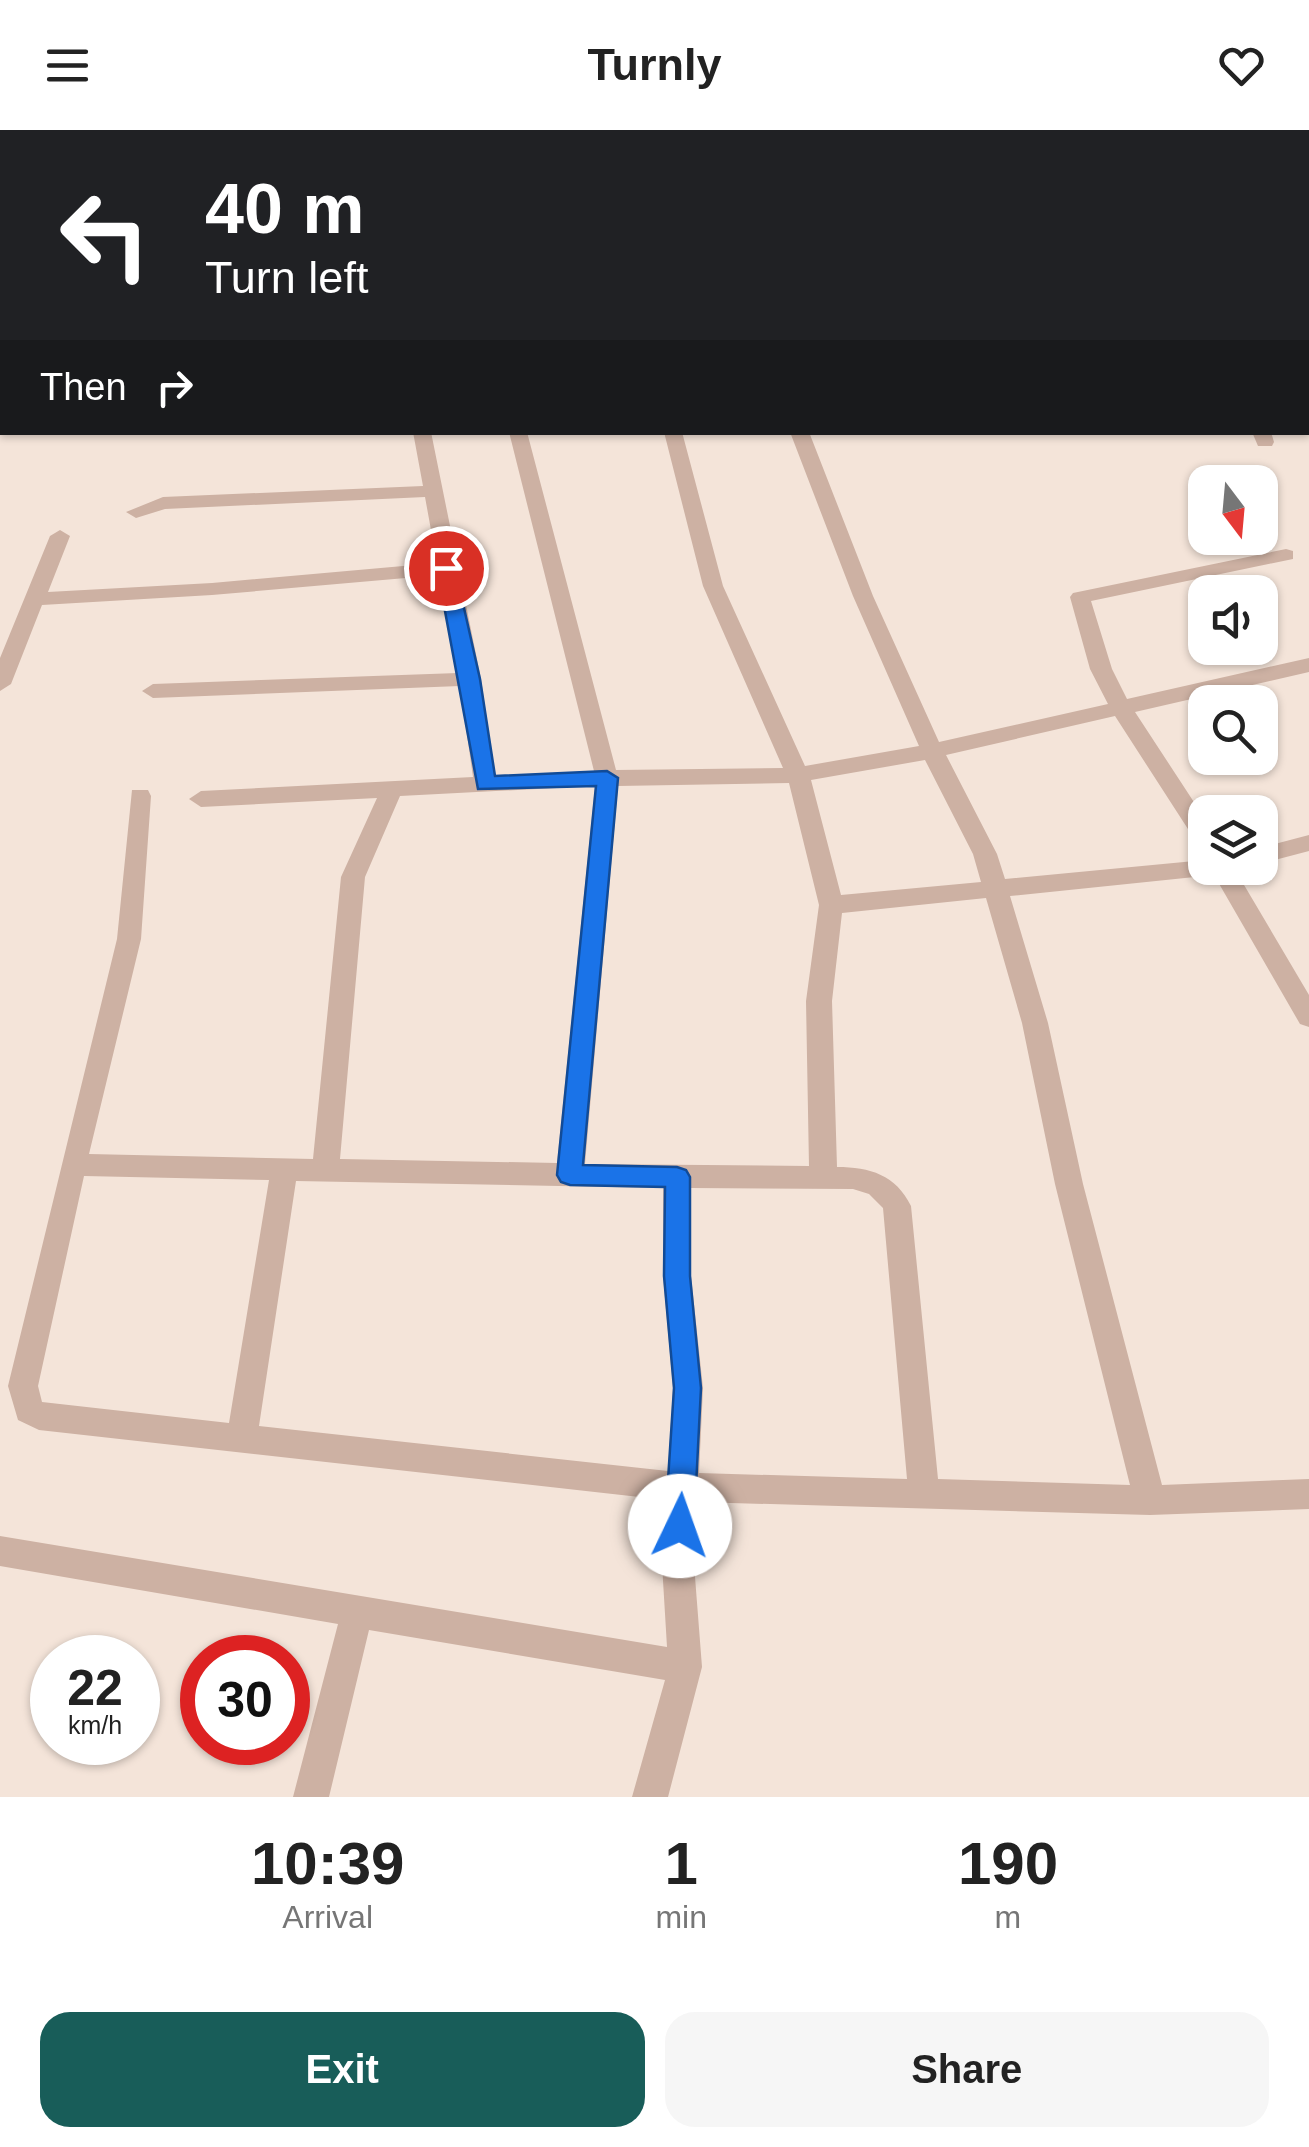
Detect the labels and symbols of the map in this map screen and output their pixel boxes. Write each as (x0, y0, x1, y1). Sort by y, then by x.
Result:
north arrow (1188, 465, 1278, 555)
pin (404, 526, 489, 611)
position arrow (628, 1474, 732, 1578)
speed limit sign: 30 (180, 1635, 310, 1765)

